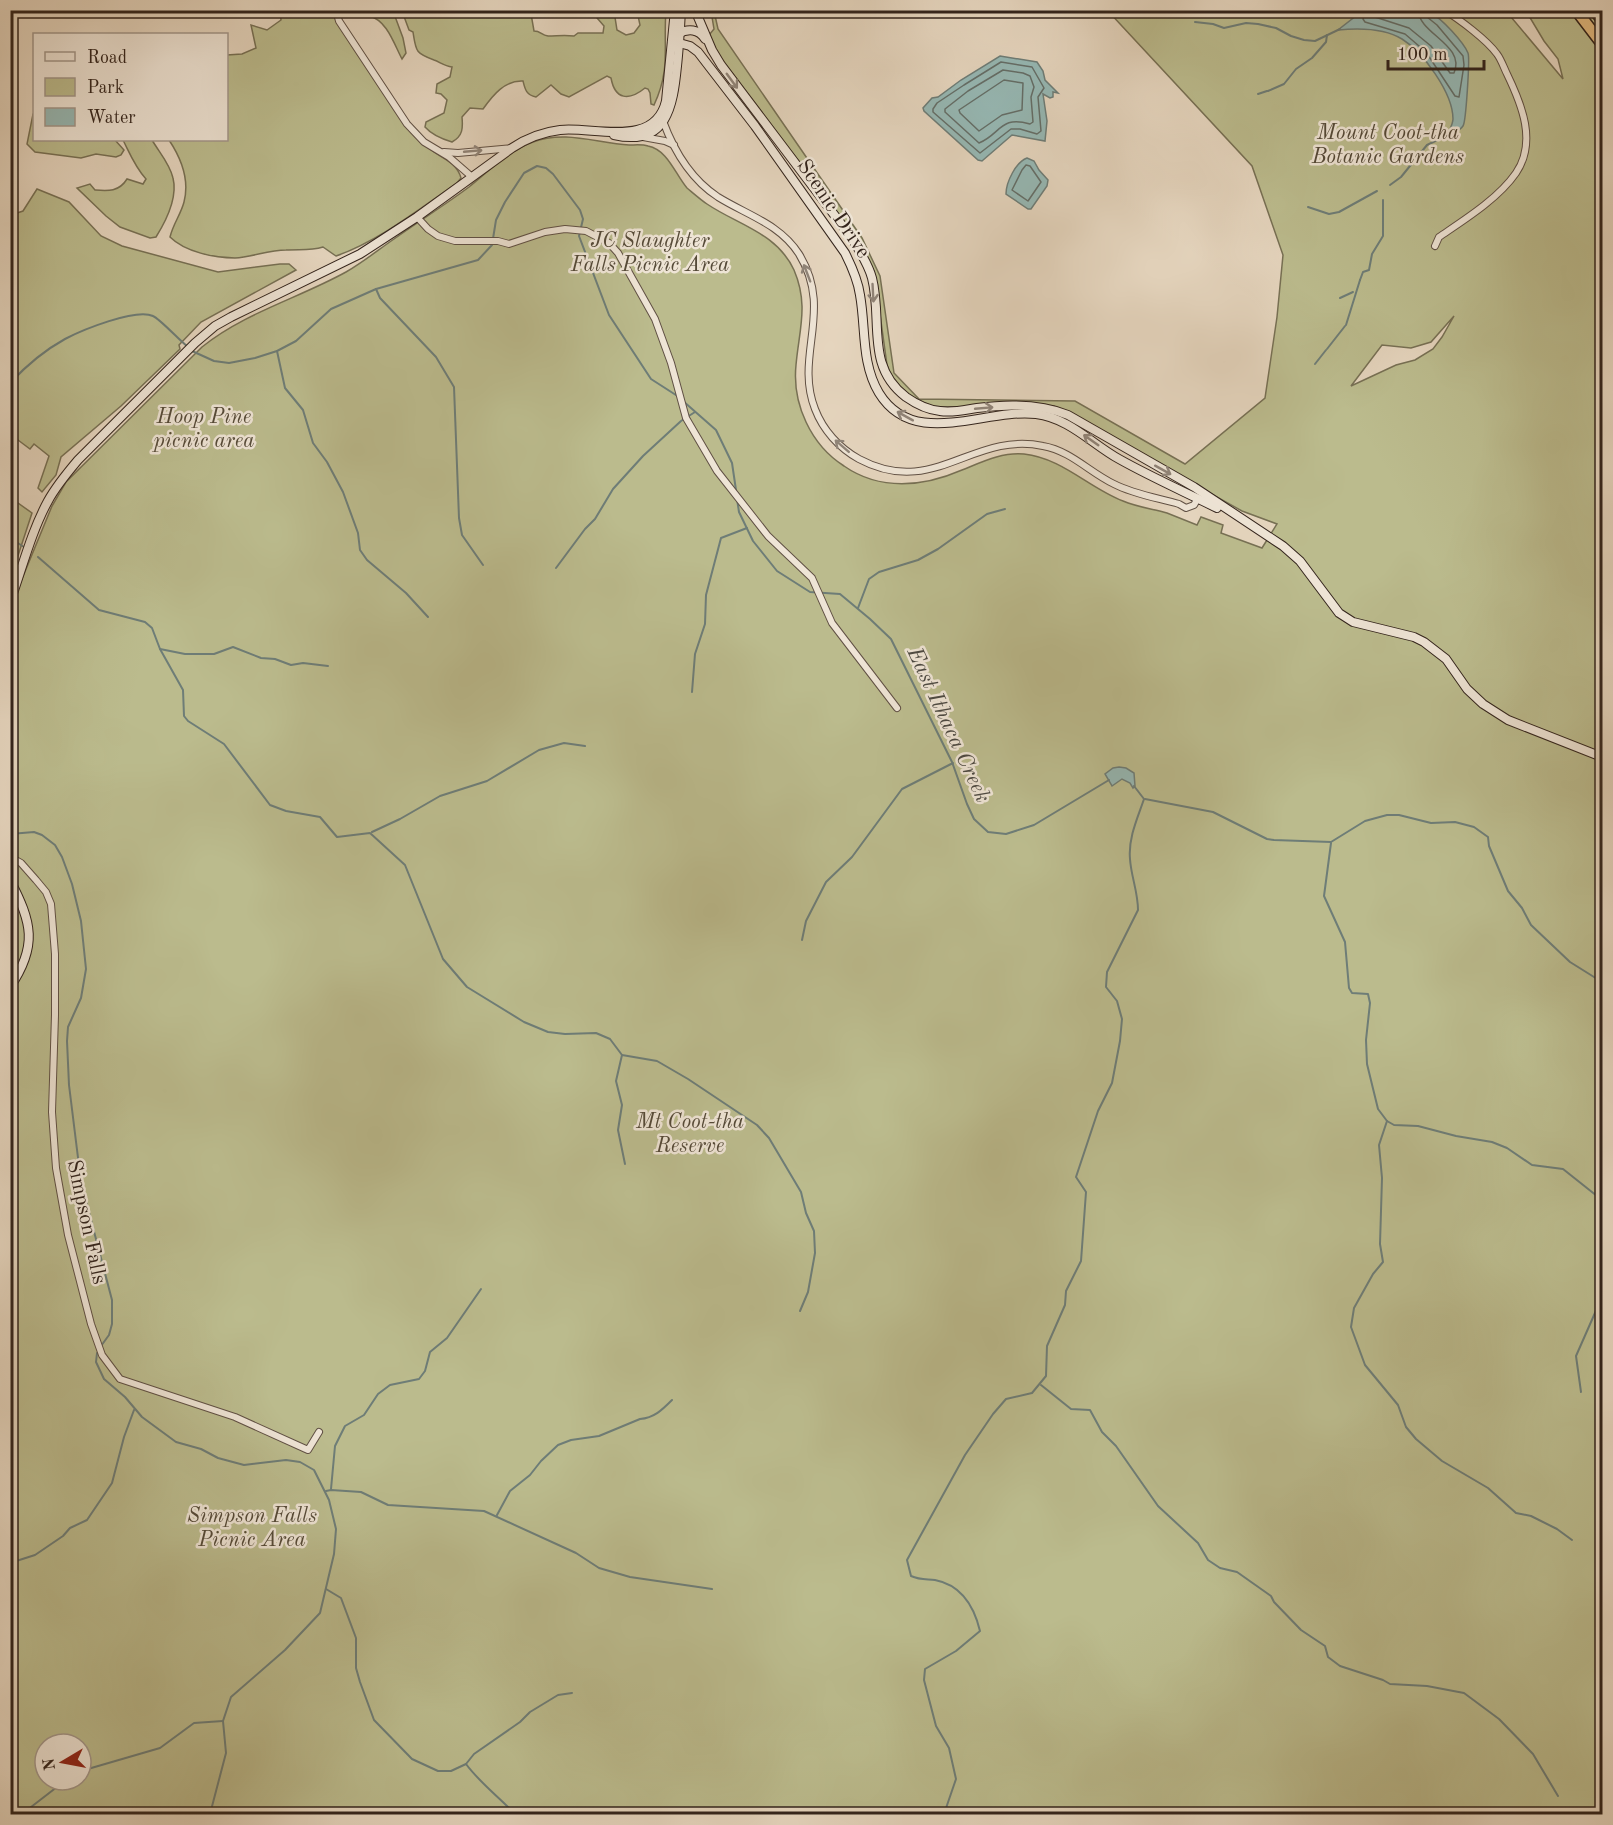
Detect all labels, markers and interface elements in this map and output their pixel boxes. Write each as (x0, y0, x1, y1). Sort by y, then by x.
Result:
legend (33, 33, 228, 141)
scale bar (1388, 33, 1484, 71)
text: 100 m (1397, 46, 1448, 64)
text: Road (87, 49, 127, 67)
one-way arrow (726, 72, 738, 88)
text: Park (87, 79, 124, 97)
text: Water (87, 109, 136, 127)
park label: Mount Coot-tha Botanic Gardens (1311, 123, 1464, 168)
one-way arrow (463, 145, 483, 156)
street label: Scenic Drive (792, 156, 874, 262)
park label: JC Slaughter Falls Picnic Area (570, 231, 729, 276)
one-way arrow (801, 264, 812, 283)
one-way arrow (868, 283, 879, 303)
one-way arrow (974, 402, 994, 413)
park label: Hoop Pine picnic area (151, 407, 255, 452)
one-way arrow (897, 410, 914, 422)
one-way arrow (1083, 434, 1099, 446)
one-way arrow (835, 439, 850, 453)
one-way arrow (1154, 464, 1171, 476)
water label: East Ithaca Creek (902, 643, 994, 806)
park label: Mt Coot-tha Reserve (635, 1112, 744, 1157)
street label: Simpson Falls (63, 1158, 109, 1286)
park label: Simpson Falls Picnic Area (187, 1506, 317, 1551)
north arrow (33, 1732, 93, 1792)
text: N (41, 1756, 59, 1772)

